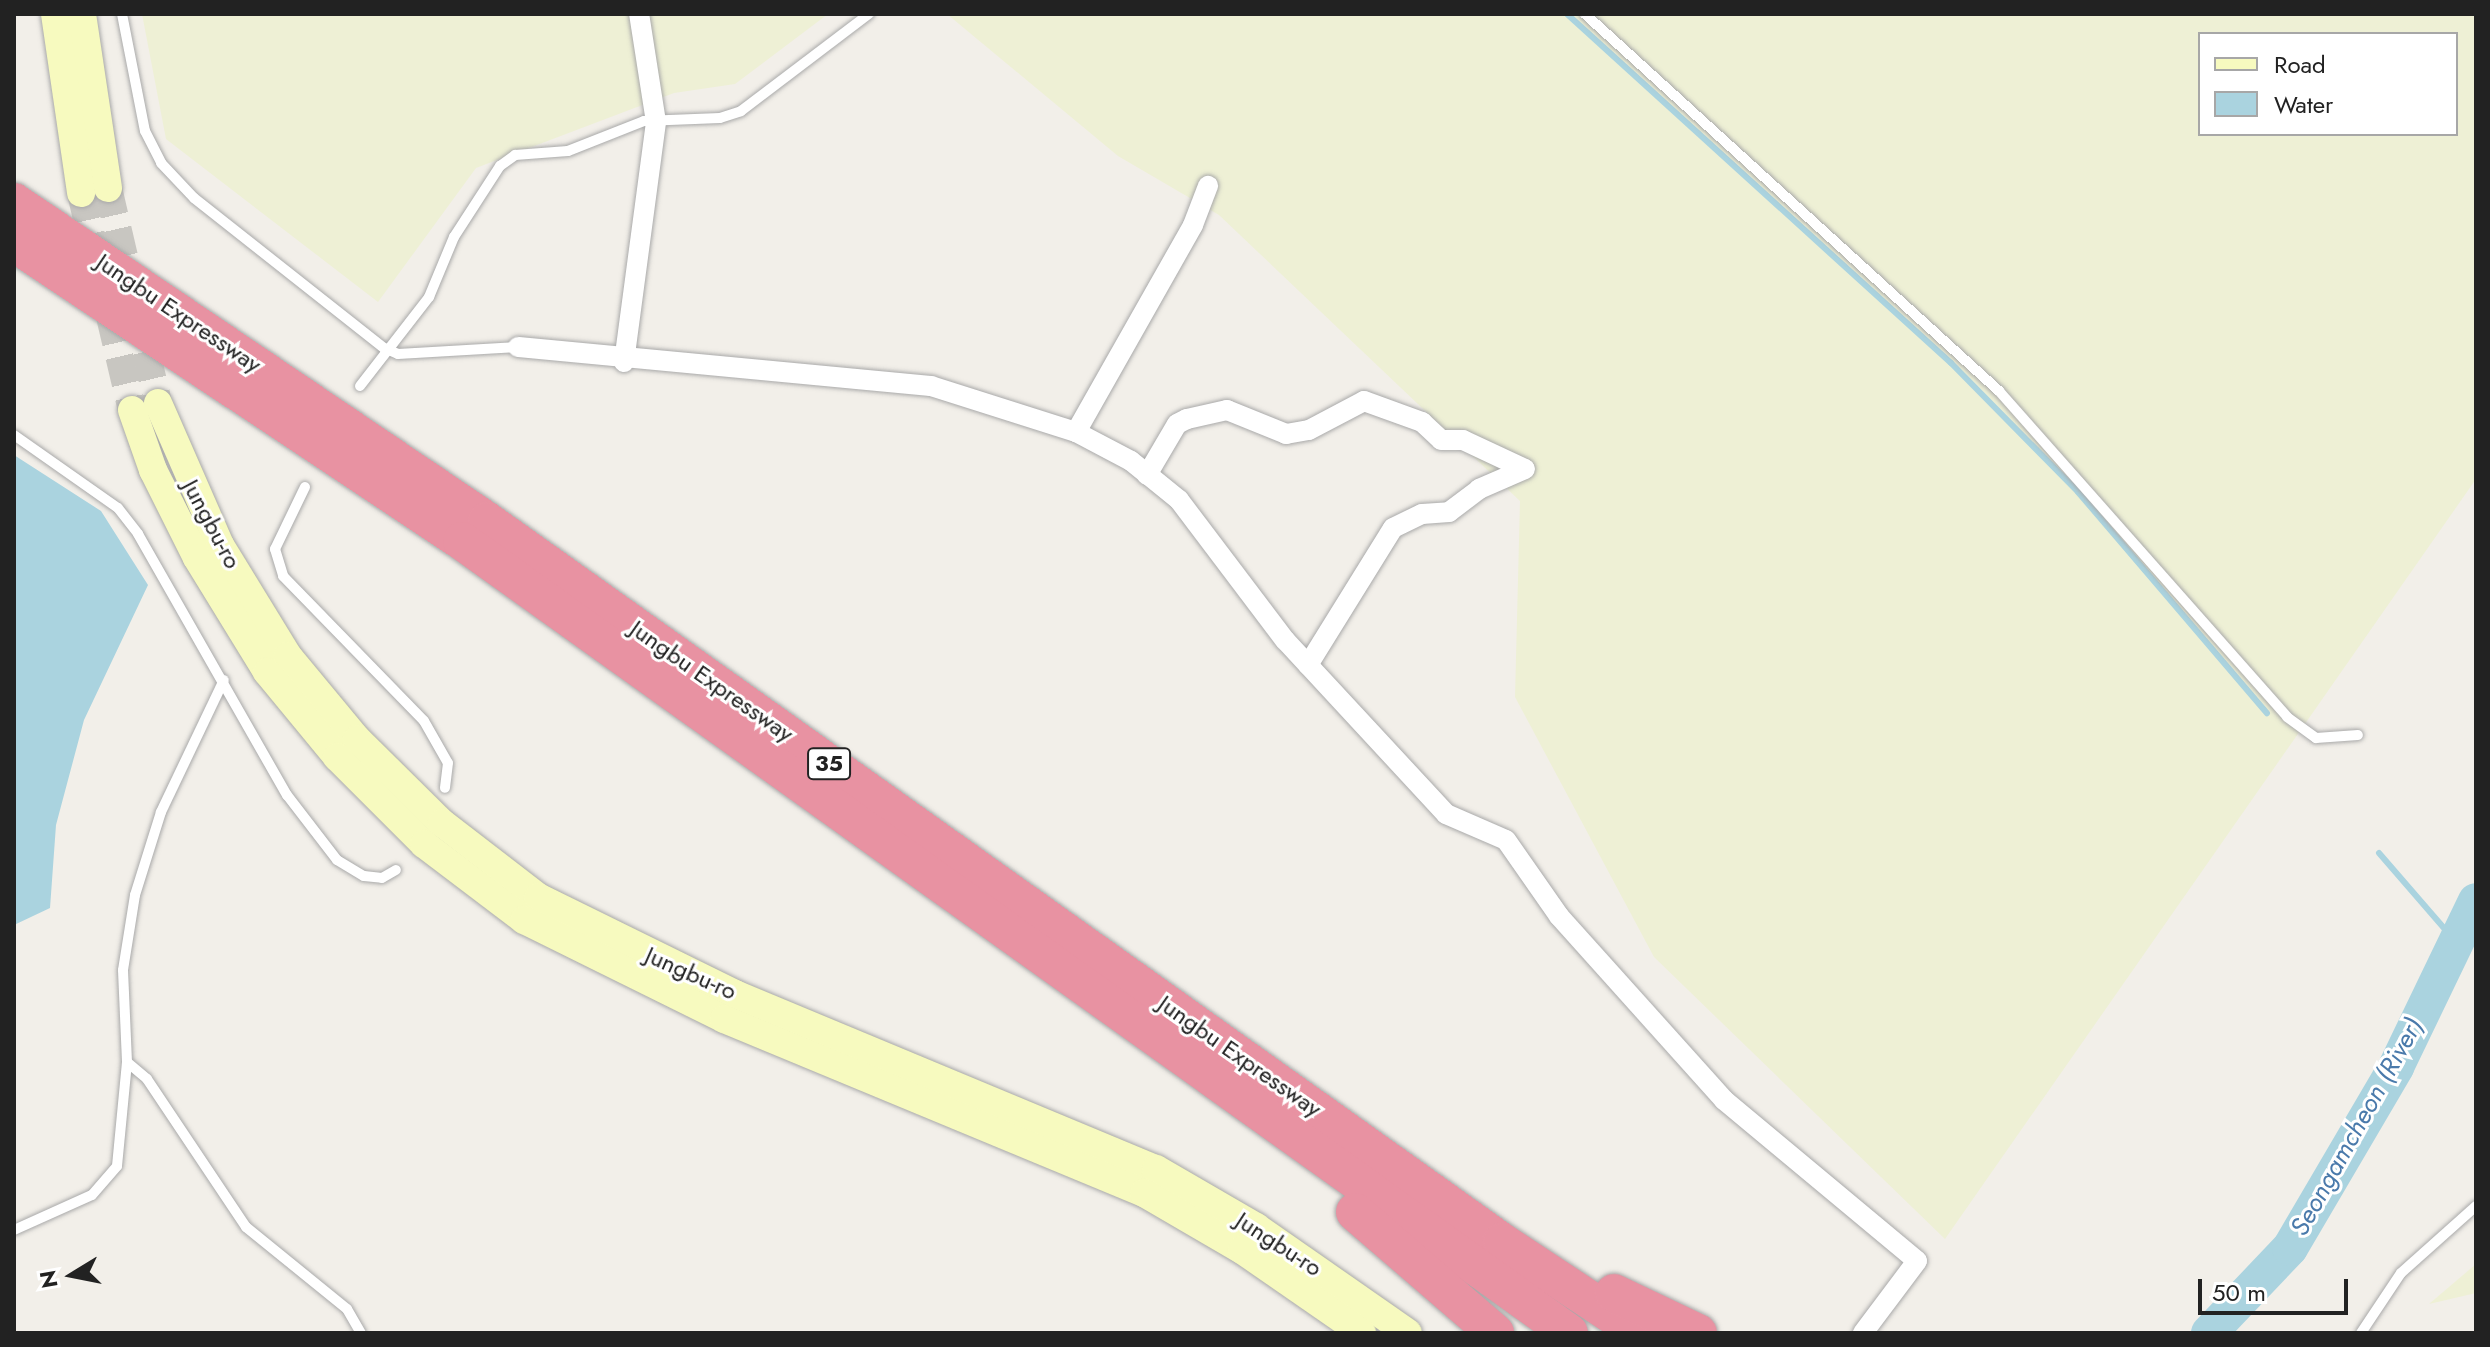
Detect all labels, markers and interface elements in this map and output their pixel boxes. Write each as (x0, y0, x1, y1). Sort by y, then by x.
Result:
legend (2198, 32, 2458, 136)
text: Road (2274, 47, 2326, 82)
text: Water (2274, 87, 2333, 122)
street label: Jungbu Expressway (91, 247, 267, 379)
street label: Jungbu-ro (177, 474, 247, 574)
street label: Jungbu Expressway (625, 614, 799, 748)
road number: 35 (807, 746, 851, 782)
street label: Jungbu-ro (641, 940, 741, 1006)
street label: Jungbu Expressway (1153, 989, 1327, 1123)
water label: Seongamcheon (River) (2284, 1013, 2430, 1241)
street label: Jungbu-ro (1231, 1206, 1327, 1282)
north arrow (32, 1235, 112, 1315)
scale bar (2202, 1263, 2352, 1313)
text: N (31, 1268, 66, 1291)
text: 50 m (2212, 1275, 2266, 1310)

